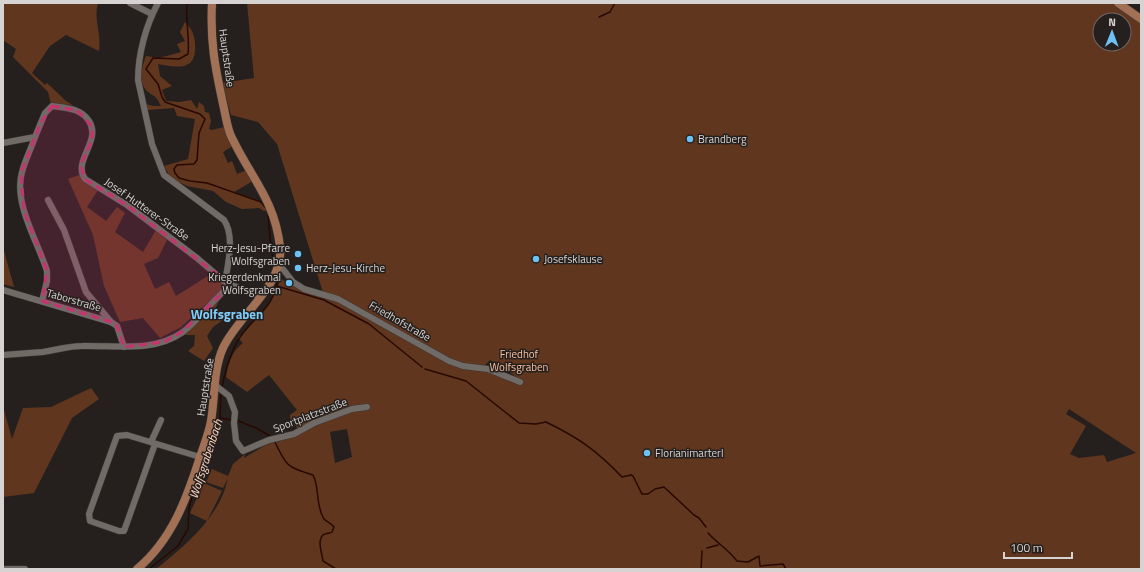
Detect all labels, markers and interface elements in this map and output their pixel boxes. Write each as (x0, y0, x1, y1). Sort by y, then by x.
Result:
north arrow (1092, 12, 1132, 52)
text: N (1108, 14, 1116, 30)
street label: Hauptstraße (215, 28, 239, 89)
place label: Brandberg (698, 131, 747, 147)
marker: Brandberg (685, 134, 695, 144)
street label: Josef Hutterer-Straße (101, 174, 193, 245)
place label: Herz-Jesu-Pfarre Wolfsgraben (211, 240, 290, 269)
marker: Herz-Jesu-Pfarre Wolfsgraben (293, 249, 303, 259)
place label: Josefsklause (544, 251, 603, 267)
marker: Josefsklause (531, 254, 541, 264)
place label: Herz-Jesu-Kirche (306, 260, 385, 276)
marker: Herz-Jesu-Kirche (293, 263, 303, 273)
place label: Kriegerdenkmal Wolfsgraben (208, 269, 281, 298)
marker: Kriegerdenkmal Wolfsgraben (284, 278, 294, 288)
street label: Taborstraße (45, 285, 103, 316)
street label: Friedhofstraße (366, 297, 434, 345)
district label: Wolfsgraben (191, 304, 263, 324)
park label: Friedhof Wolfsgraben (490, 346, 548, 375)
street label: Hauptstraße (193, 356, 218, 417)
street label: Sportplatzstraße (271, 393, 350, 436)
water label: Wolfsgrabenbach (184, 416, 228, 501)
place label: Florianimarterl (655, 445, 723, 461)
marker: Florianimarterl (642, 448, 652, 458)
scale bar (1004, 534, 1072, 560)
text: 100 m (1010, 538, 1043, 557)

